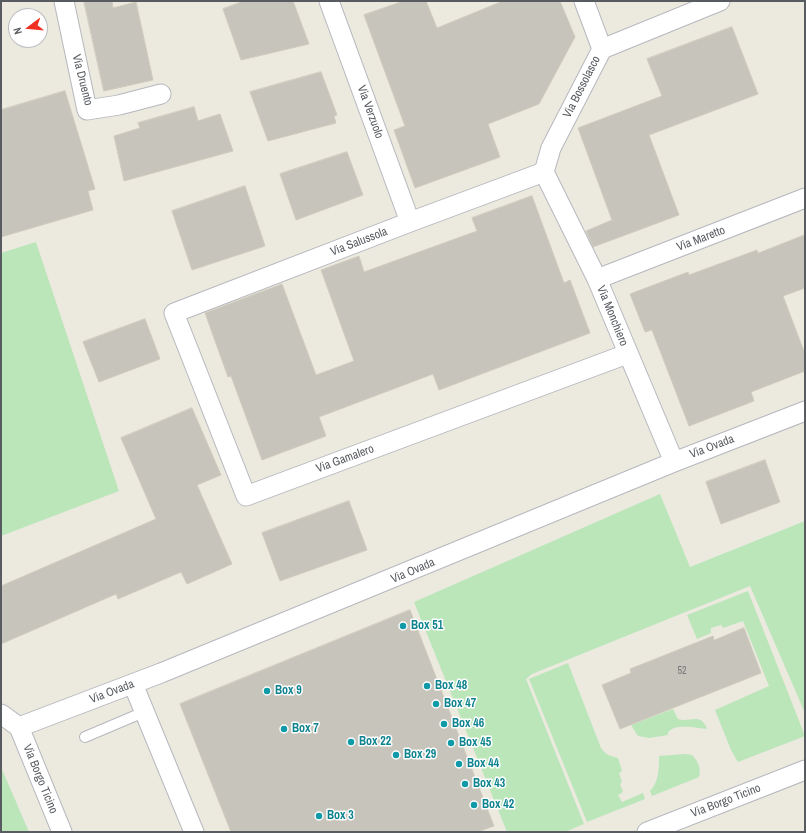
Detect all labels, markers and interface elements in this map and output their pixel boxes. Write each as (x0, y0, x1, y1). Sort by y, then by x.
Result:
north arrow (8, 8, 48, 48)
text: N (10, 26, 25, 36)
street label: Via Druento (69, 53, 95, 107)
street label: Via Bossolasco (560, 54, 604, 120)
street label: Via Verzuolo (354, 83, 386, 141)
street label: Via Maretto (675, 223, 727, 255)
street label: Via Salussola (328, 225, 390, 259)
street label: Via Monchiero (593, 284, 631, 348)
street label: Via Ovada (688, 432, 736, 462)
street label: Via Gamalero (314, 442, 376, 476)
street label: Via Ovada (389, 555, 437, 587)
place label: Box 51 (411, 619, 443, 633)
marker: Box 51 (398, 621, 408, 631)
house number: 52 (677, 665, 687, 677)
street label: Via Ovada (88, 677, 136, 707)
place label: Box 48 (435, 679, 467, 693)
marker: Box 48 (422, 681, 432, 691)
place label: Box 9 (275, 684, 302, 698)
marker: Box 9 (262, 686, 272, 696)
place label: Box 47 (444, 697, 476, 711)
marker: Box 47 (431, 699, 441, 709)
place label: Box 46 (452, 717, 484, 731)
marker: Box 46 (439, 719, 449, 729)
place label: Box 7 (292, 722, 319, 736)
marker: Box 7 (279, 724, 289, 734)
place label: Box 22 (359, 735, 391, 749)
place label: Box 45 (459, 736, 491, 750)
marker: Box 22 (346, 737, 356, 747)
marker: Box 45 (446, 738, 456, 748)
street label: Via Borgo Ticino (20, 742, 60, 816)
place label: Box 29 (404, 748, 436, 762)
marker: Box 29 (391, 750, 401, 760)
place label: Box 44 (467, 757, 499, 771)
marker: Box 44 (454, 759, 464, 769)
place label: Box 43 (473, 777, 505, 791)
marker: Box 43 (460, 779, 470, 789)
street label: Via Borgo Ticino (689, 781, 763, 821)
place label: Box 42 (482, 798, 514, 812)
marker: Box 42 (469, 800, 479, 810)
place label: Box 3 (327, 809, 354, 823)
marker: Box 3 (314, 811, 324, 821)

